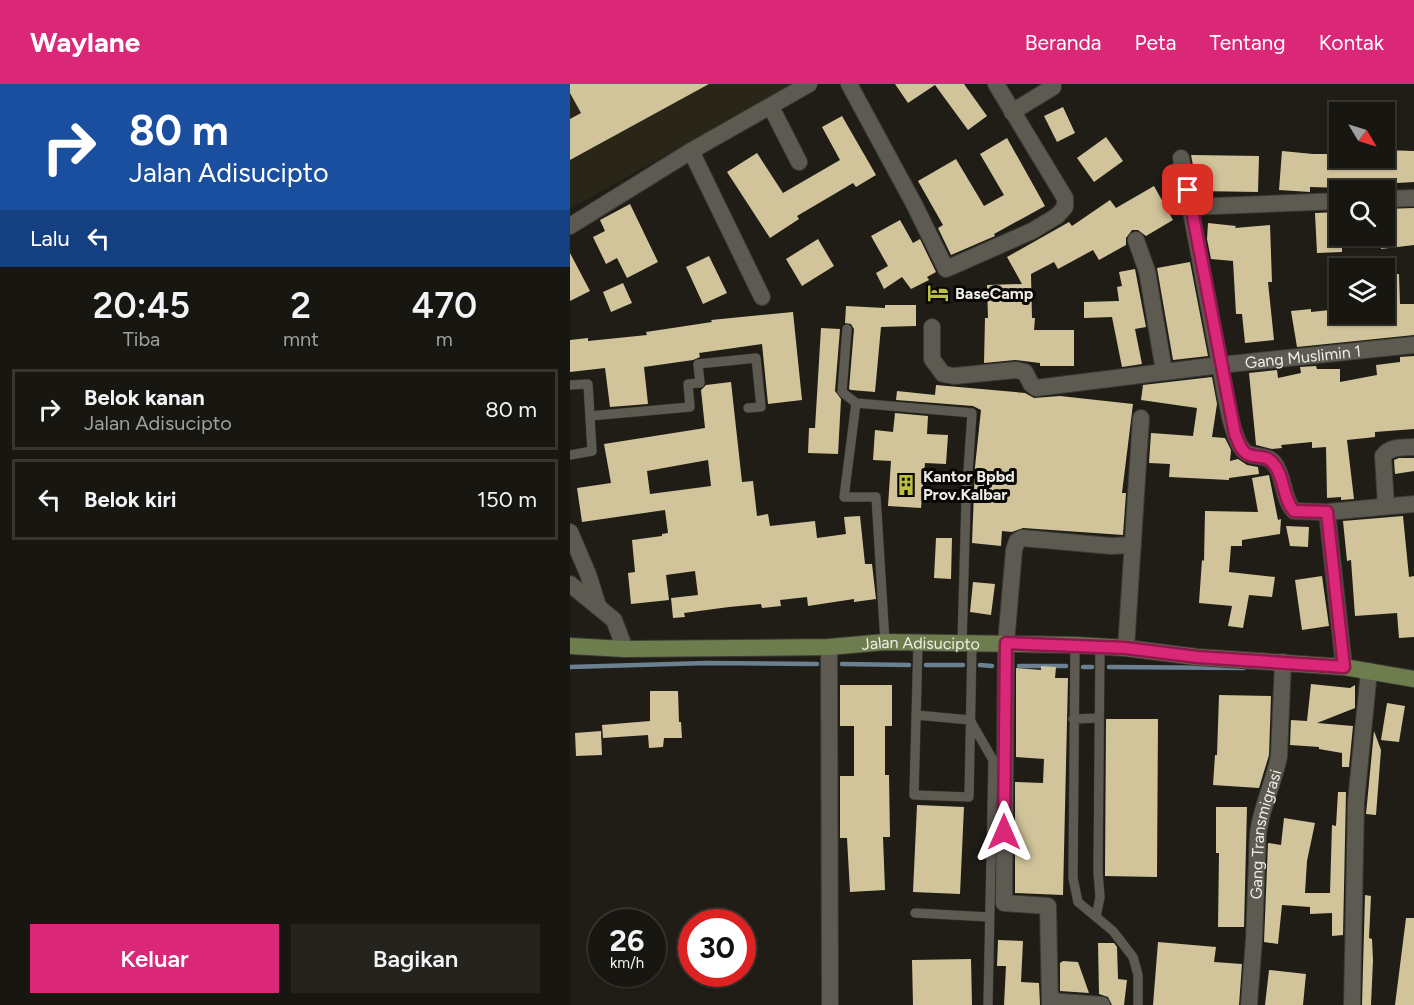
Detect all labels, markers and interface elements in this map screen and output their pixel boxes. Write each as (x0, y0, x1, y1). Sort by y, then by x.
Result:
text: Waylane (30, 25, 140, 59)
text: Beranda (1025, 30, 1102, 55)
text: Peta (1135, 30, 1177, 55)
text: Tentang (1210, 30, 1286, 55)
text: Kontak (1319, 30, 1384, 55)
north arrow (1329, 102, 1395, 168)
map controls (1329, 102, 1395, 324)
text: 80 m (129, 105, 229, 156)
icon: right (30, 108, 108, 186)
text: Jalan Adisucipto (129, 156, 329, 189)
pin (1162, 164, 1213, 215)
icon: arrive (1171, 173, 1204, 206)
button: search (1329, 180, 1395, 246)
icon: left (82, 222, 115, 255)
text: Lalu (30, 225, 70, 252)
button: layers (1329, 258, 1395, 324)
hotel icon: BaseCamp (926, 281, 950, 305)
text: 20:45 (93, 284, 190, 327)
text: 2 (291, 284, 311, 327)
text: 470 (412, 284, 477, 327)
place label: BaseCamp (955, 284, 1034, 303)
text: Tiba (123, 327, 160, 351)
text: mnt (283, 327, 319, 351)
text: m (436, 327, 453, 351)
street label: Gang Muslimin 1 (1244, 342, 1362, 372)
text: Belok kanan (84, 384, 205, 411)
icon: right (33, 393, 66, 426)
text: 80 m (485, 396, 537, 423)
text: Jalan Adisucipto (84, 411, 232, 435)
place label: Kantor Bpbd Prov.Kalbar (923, 467, 1015, 504)
building icon: Kantor Bpbd Prov.Kalbar (894, 473, 918, 497)
icon: left (33, 483, 66, 516)
text: Belok kiri (84, 486, 177, 513)
text: 150 m (477, 486, 537, 513)
street label: Jalan Adisucipto (861, 633, 980, 654)
street label: Gang Transmigrasi (1247, 767, 1285, 900)
position arrow (972, 800, 1036, 864)
speed limit sign: 30 (678, 909, 756, 987)
text: 26 (610, 922, 644, 959)
button: Keluar (30, 924, 279, 993)
button: Bagikan (291, 924, 540, 993)
text: km/h (610, 954, 644, 972)

